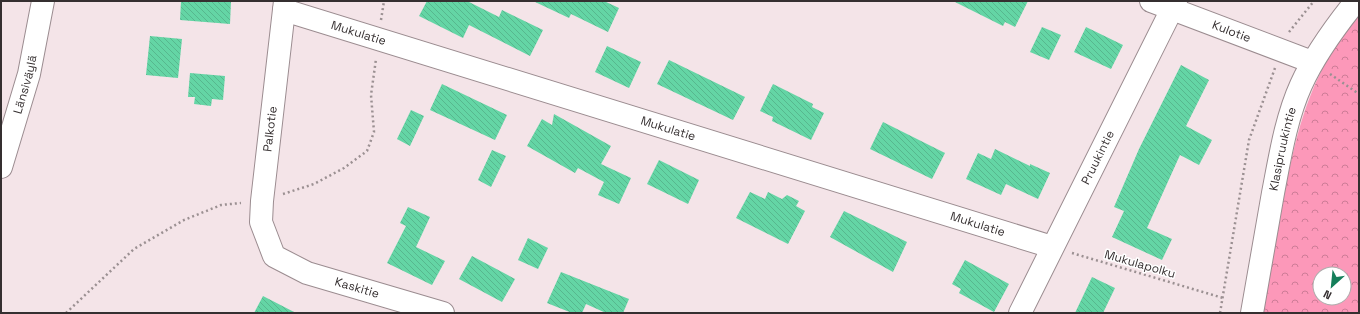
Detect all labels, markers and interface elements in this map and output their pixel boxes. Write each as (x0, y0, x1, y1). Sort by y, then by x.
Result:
street label: Mukulatie (329, 17, 388, 49)
street label: Kulotie (1210, 17, 1253, 46)
street label: Länsiväylä (9, 54, 40, 116)
street label: Palkotie (259, 105, 281, 153)
street label: Klasipruukintie (1266, 105, 1300, 192)
street label: Mukulatie (639, 113, 698, 145)
street label: Pruukintie (1078, 128, 1118, 187)
street label: Mukulatie (948, 208, 1007, 240)
street label: Mukulapolku (1103, 246, 1177, 282)
north arrow (1312, 266, 1352, 306)
street label: Kaskitie (333, 274, 381, 302)
text: N (1321, 287, 1334, 303)

